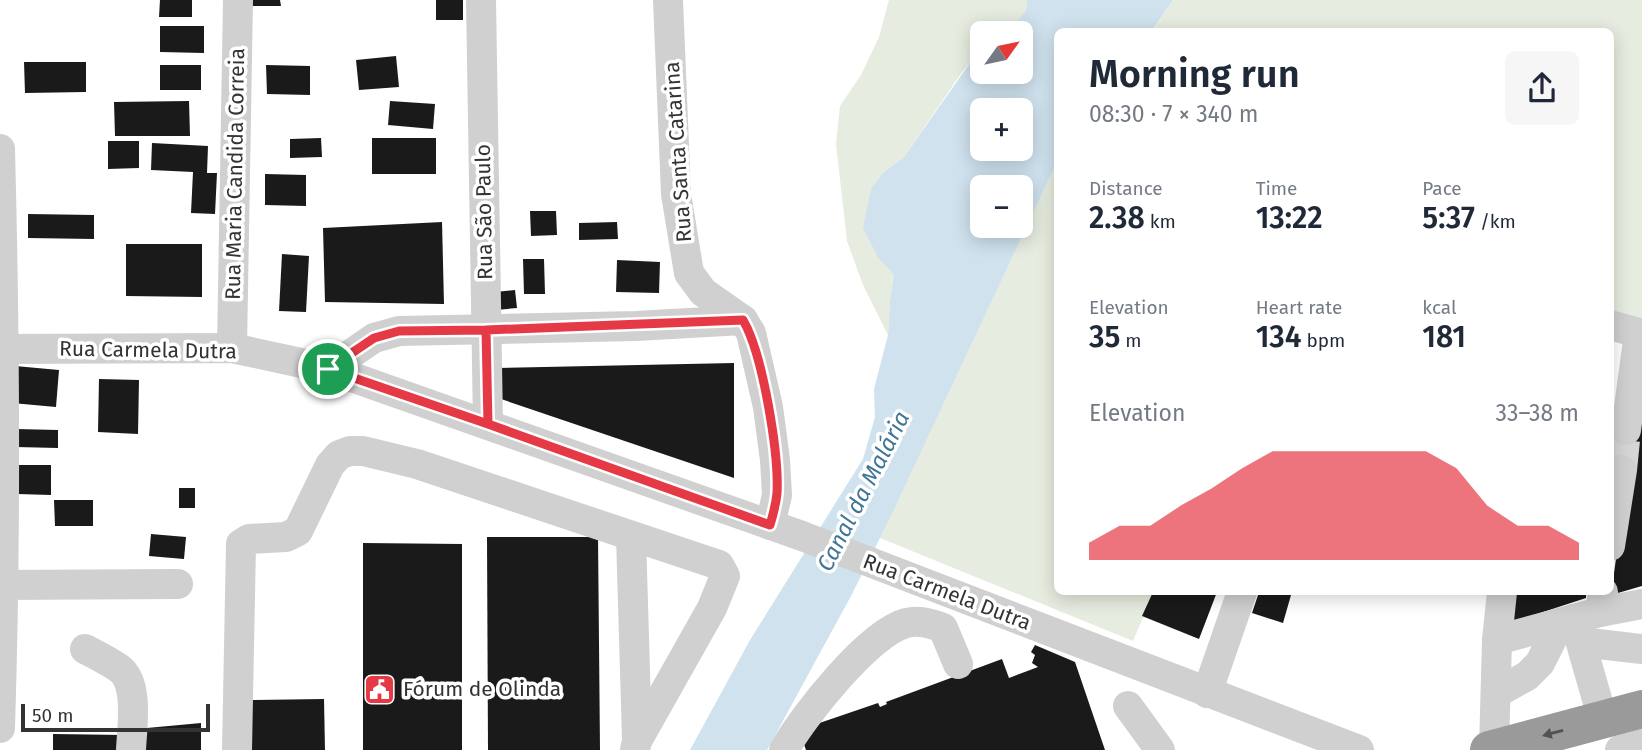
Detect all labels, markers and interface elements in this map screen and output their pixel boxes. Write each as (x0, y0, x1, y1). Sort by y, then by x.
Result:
north arrow (970, 21, 1032, 84)
map controls (970, 21, 1033, 238)
street label: Rua Maria Candida Correia (220, 48, 250, 300)
text: Morning run (1089, 51, 1300, 97)
button: share (1505, 51, 1579, 125)
street label: Rua Santa Catarina (659, 61, 697, 243)
button: + (970, 98, 1033, 161)
text: 08:30 · 7 × 340 m (1089, 100, 1258, 128)
street label: Rua São Paulo (470, 144, 498, 280)
button: − (970, 175, 1033, 238)
text: Distance (1089, 177, 1163, 200)
text: Time (1256, 177, 1297, 200)
text: Pace (1422, 177, 1462, 200)
text: 2.38 (1089, 200, 1145, 236)
text: 13:22 (1256, 200, 1323, 236)
text: 5:37 (1422, 200, 1475, 236)
text: km (1145, 210, 1176, 233)
text: /km (1475, 210, 1516, 233)
text: Elevation (1089, 296, 1169, 319)
text: Heart rate (1256, 296, 1342, 319)
text: kcal (1422, 296, 1457, 319)
text: 35 (1089, 319, 1120, 355)
text: 134 (1256, 319, 1301, 355)
text: 181 (1422, 319, 1466, 355)
text: m (1120, 329, 1142, 352)
text: bpm (1301, 329, 1345, 352)
street label: Rua Carmela Dutra (59, 335, 237, 365)
pin (298, 339, 358, 399)
icon: arrive (309, 350, 347, 388)
text: Elevation (1089, 399, 1185, 427)
text: 33–38 m (1496, 399, 1579, 427)
water label: Canal da Malária (811, 406, 915, 576)
street label: Rua Carmela Dutra (859, 548, 1035, 636)
public building icon: Fórum de Olinda (363, 672, 397, 706)
place label: Fórum de Olinda (403, 676, 561, 702)
scale bar (21, 701, 210, 733)
text: 50 m (32, 704, 73, 727)
one-way arrow (1542, 729, 1563, 739)

